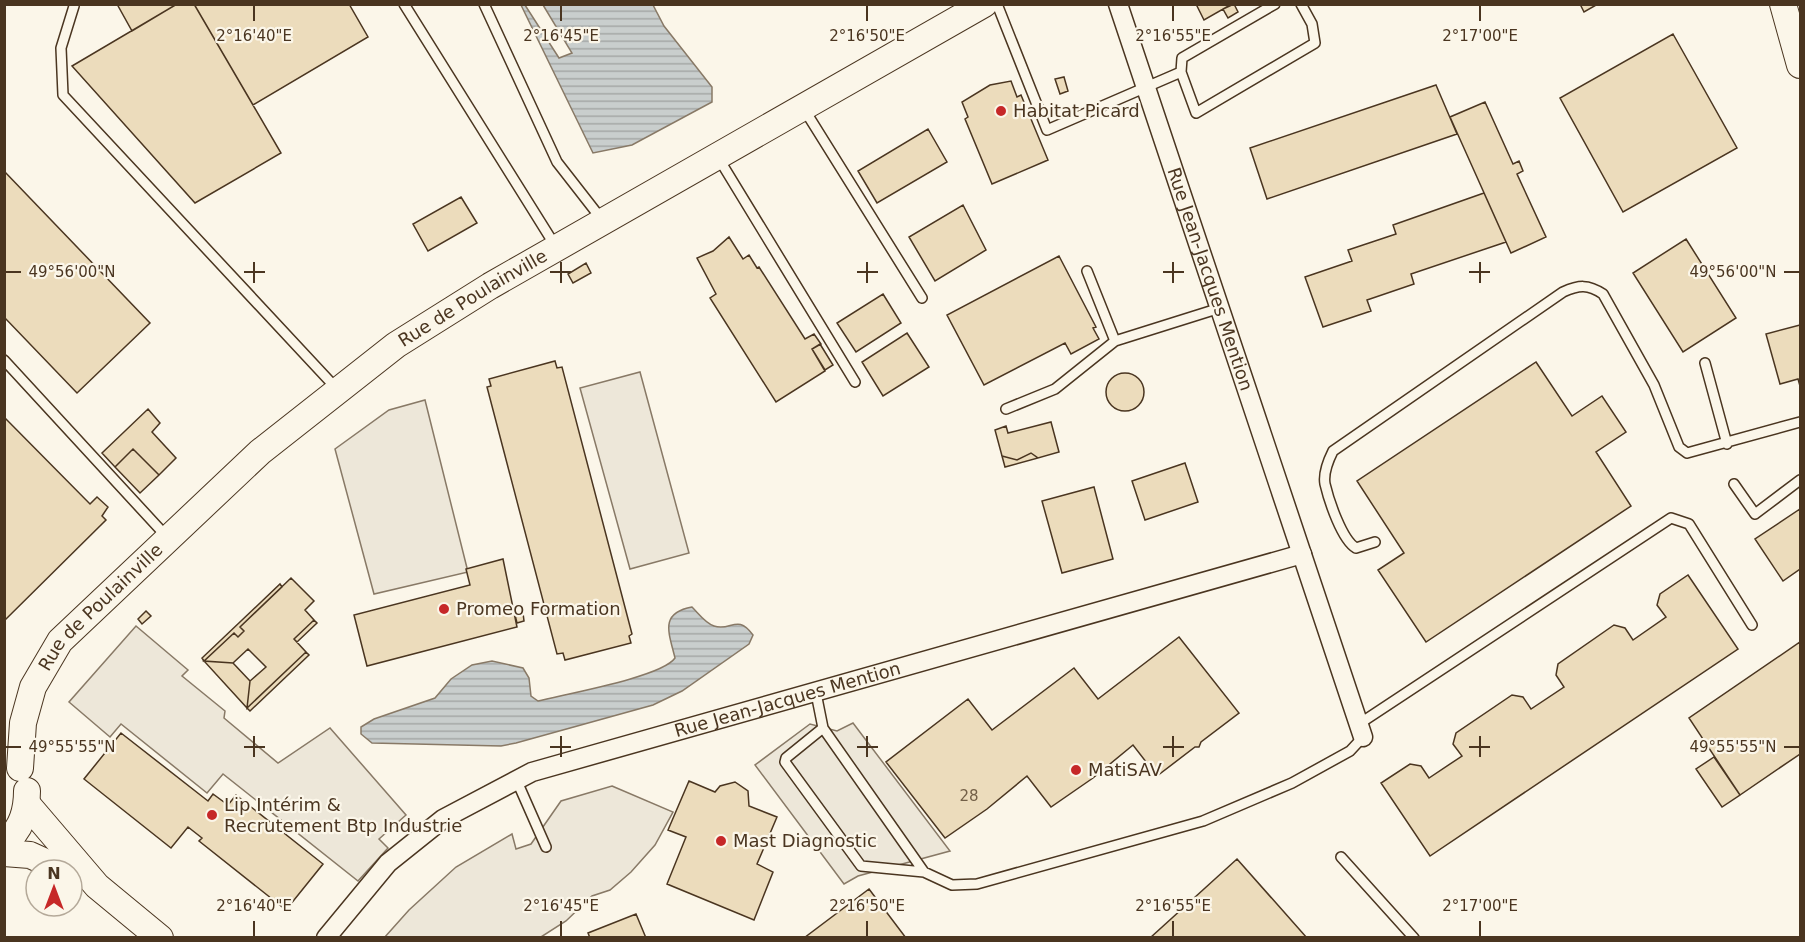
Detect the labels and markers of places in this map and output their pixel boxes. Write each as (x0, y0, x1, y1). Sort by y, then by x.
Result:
place label: Habitat Picard (1013, 100, 1140, 121)
marker: Habitat Picard (994, 104, 1008, 118)
place label: Promeo Formation (456, 598, 621, 619)
marker: Promeo Formation (437, 602, 451, 616)
place label: MatiSAV (1088, 759, 1163, 780)
marker: MatiSAV (1069, 763, 1083, 777)
place label: Lip Intérim & Recrutement Btp Industrie (224, 794, 462, 836)
marker: Lip Intérim & Recrutement Btp Industrie (205, 808, 219, 822)
place label: Mast Diagnostic (733, 830, 877, 851)
marker: Mast Diagnostic (714, 834, 728, 848)

